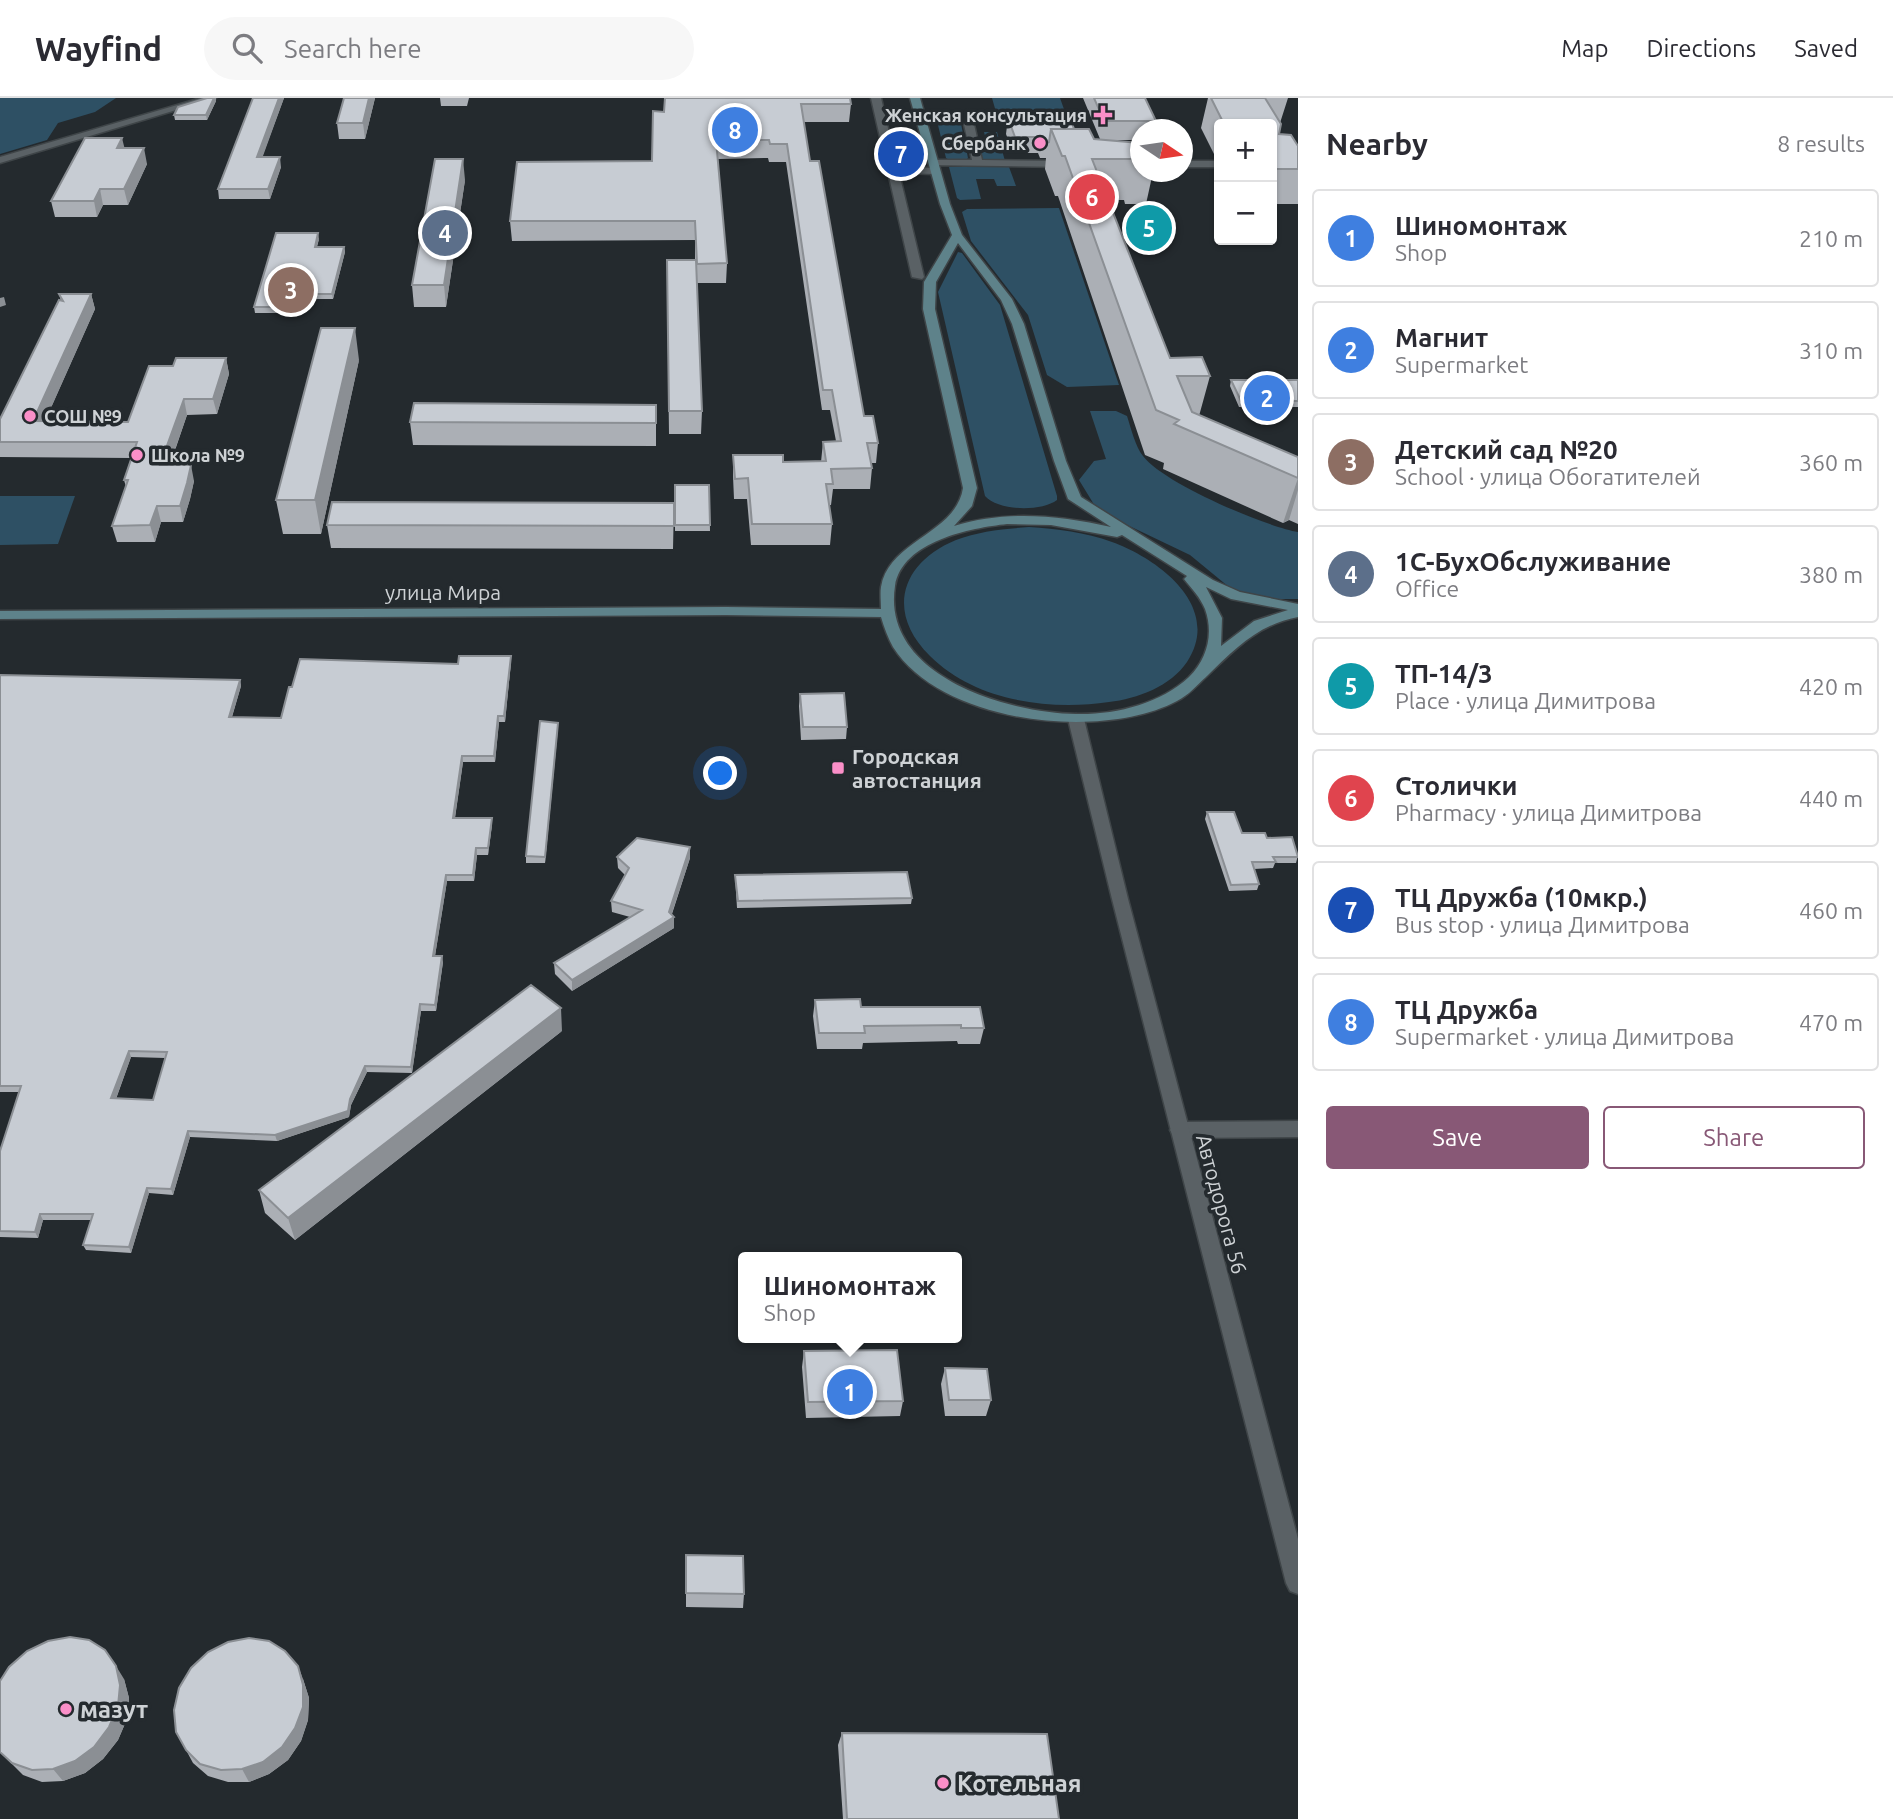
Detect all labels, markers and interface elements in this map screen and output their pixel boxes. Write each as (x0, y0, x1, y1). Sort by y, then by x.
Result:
search box (204, 17, 694, 80)
icon: search (228, 29, 266, 67)
text: Wayfind (35, 30, 162, 67)
text: Search here (284, 34, 422, 63)
text: Map (1561, 35, 1608, 62)
text: Directions (1646, 35, 1756, 62)
text: Saved (1794, 35, 1858, 62)
pin: 8 (712, 104, 758, 156)
place label: Женская консультация (885, 105, 1087, 125)
marker: Женская консультация (1093, 105, 1113, 125)
north arrow (1130, 119, 1193, 182)
map controls (1214, 119, 1277, 245)
button: + (1214, 119, 1277, 182)
text: Nearby (1326, 127, 1428, 161)
pin: 7 (878, 128, 924, 180)
text: 8 results (1777, 131, 1865, 156)
place label: Сбербанк (941, 133, 1027, 153)
marker: Сбербанк (1032, 135, 1048, 151)
pin: 6 (1069, 171, 1115, 223)
button: − (1214, 182, 1277, 245)
pin: 5 (1126, 202, 1172, 254)
pin: 4 (422, 207, 468, 259)
text: Шиномонтаж (1395, 211, 1567, 240)
text: 1 (1345, 226, 1357, 251)
text: 210 m (1799, 226, 1863, 251)
text: Shop (1395, 240, 1447, 265)
pin: 3 (268, 264, 314, 316)
text: Магнит (1395, 323, 1488, 352)
text: 2 (1345, 338, 1357, 363)
text: 310 m (1799, 338, 1863, 363)
text: Supermarket (1395, 352, 1528, 377)
pin: 2 (1244, 372, 1290, 424)
place label: СОШ №9 (44, 406, 122, 426)
marker: СОШ №9 (22, 408, 38, 424)
text: Детский сад №20 (1395, 435, 1618, 464)
place label: Школа №9 (151, 445, 245, 465)
marker: Школа №9 (129, 447, 145, 463)
text: 3 (1345, 450, 1357, 475)
text: 360 m (1799, 450, 1863, 475)
text: School · улица Обогатителей (1395, 464, 1701, 489)
text: 1С-БухОбслуживание (1395, 547, 1671, 576)
text: 4 (1345, 562, 1357, 587)
text: 380 m (1799, 562, 1863, 587)
text: Office (1395, 576, 1459, 601)
street label: улица Мира (385, 580, 501, 604)
text: ТП-14/3 (1395, 659, 1493, 688)
text: 5 (1345, 674, 1357, 699)
text: 420 m (1799, 674, 1863, 699)
text: Place · улица Димитрова (1395, 688, 1656, 713)
place label: Городская автостанция (852, 744, 982, 792)
your location (703, 756, 737, 790)
marker: Городская автостанция (830, 760, 846, 776)
text: Столички (1395, 771, 1517, 800)
text: 6 (1345, 786, 1357, 811)
text: 440 m (1799, 786, 1863, 811)
text: Pharmacy · улица Димитрова (1395, 800, 1702, 825)
text: ТЦ Дружба (10мкр.) (1395, 883, 1648, 912)
text: 7 (1345, 898, 1357, 923)
text: 460 m (1799, 898, 1863, 923)
text: Bus stop · улица Димитрова (1395, 912, 1690, 937)
text: ТЦ Дружба (1395, 995, 1538, 1024)
text: 8 (1345, 1010, 1357, 1035)
text: 470 m (1799, 1010, 1863, 1035)
text: Supermarket · улица Димитрова (1395, 1024, 1734, 1049)
button: Save (1326, 1106, 1589, 1169)
button: Share (1603, 1106, 1865, 1169)
street label: Автодорога 56 (1192, 1131, 1252, 1277)
popup (738, 1252, 962, 1343)
text: Шиномонтаж (764, 1271, 936, 1300)
text: Shop (764, 1300, 816, 1325)
pin: 1 (827, 1366, 873, 1418)
place label: мазут (80, 1696, 148, 1723)
marker: мазут (58, 1701, 74, 1717)
place label: Котельная (957, 1770, 1082, 1797)
marker: Котельная (935, 1775, 951, 1791)

